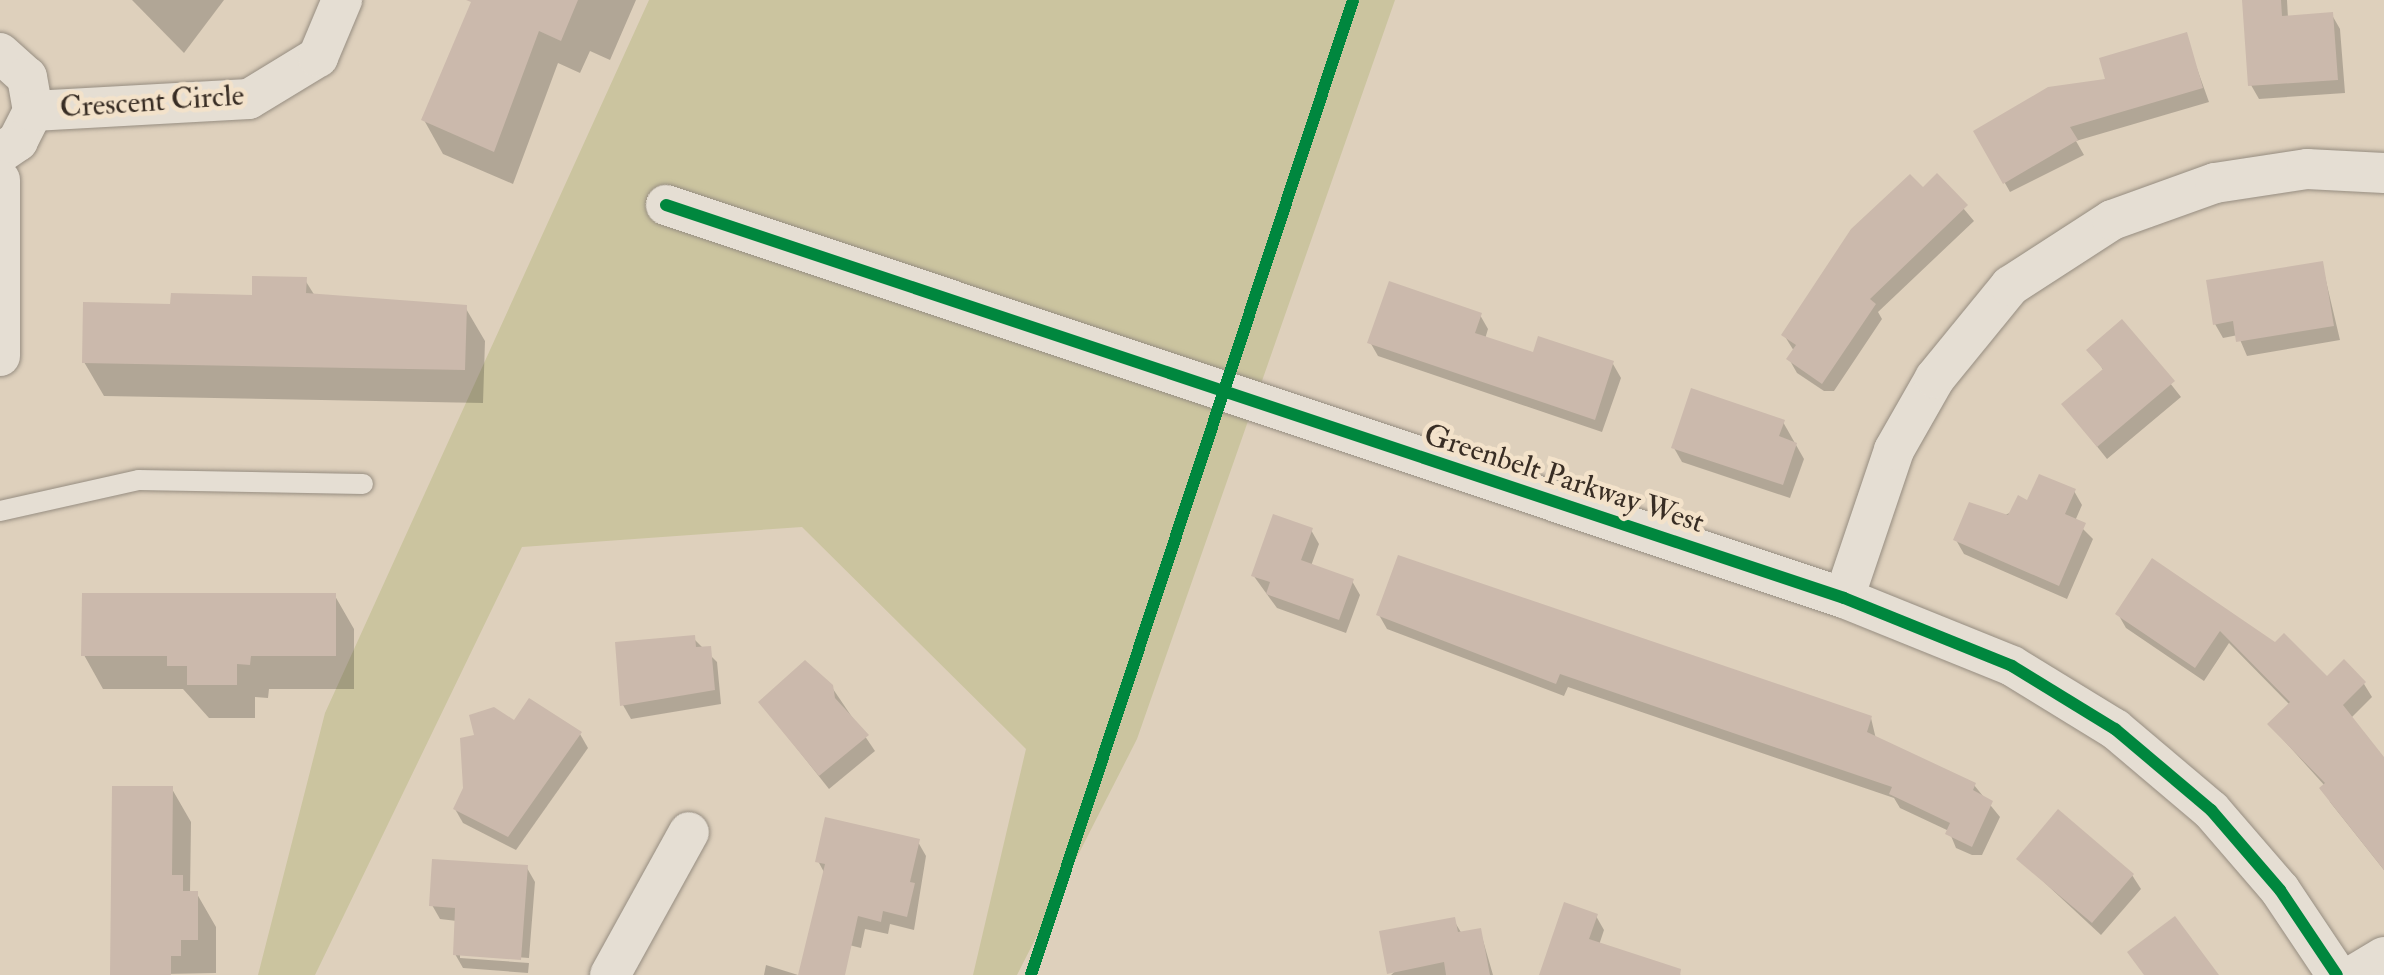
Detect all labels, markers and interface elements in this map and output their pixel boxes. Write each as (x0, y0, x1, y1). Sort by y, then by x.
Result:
street label: Crescent Circle (59, 78, 245, 126)
street label: Greenbelt Parkway West (1419, 417, 1709, 541)

